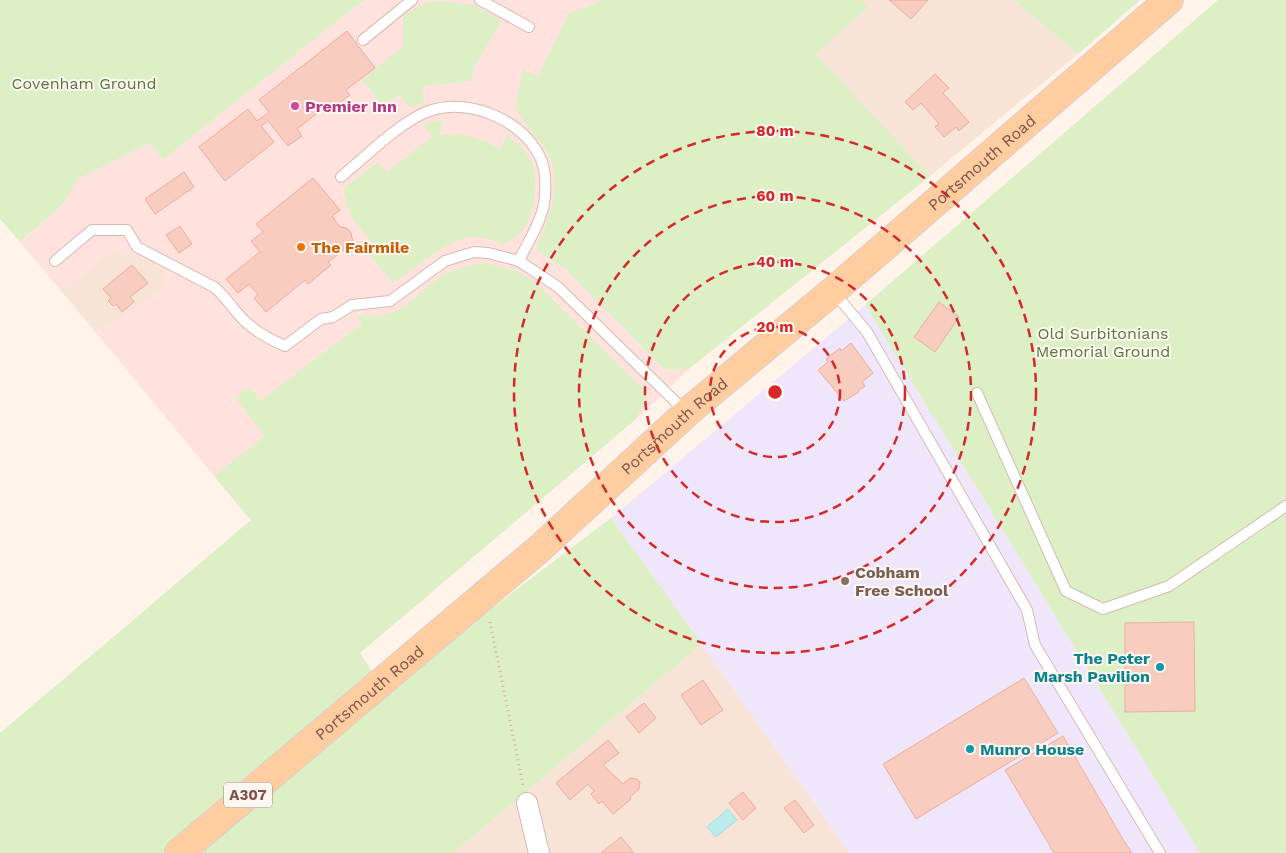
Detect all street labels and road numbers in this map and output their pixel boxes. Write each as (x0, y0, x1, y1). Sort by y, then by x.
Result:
street label: Portsmouth Road (924, 111, 1040, 215)
street label: Portsmouth Road (617, 374, 732, 479)
street label: Portsmouth Road (311, 641, 428, 744)
road number: A307 (224, 782, 272, 808)

